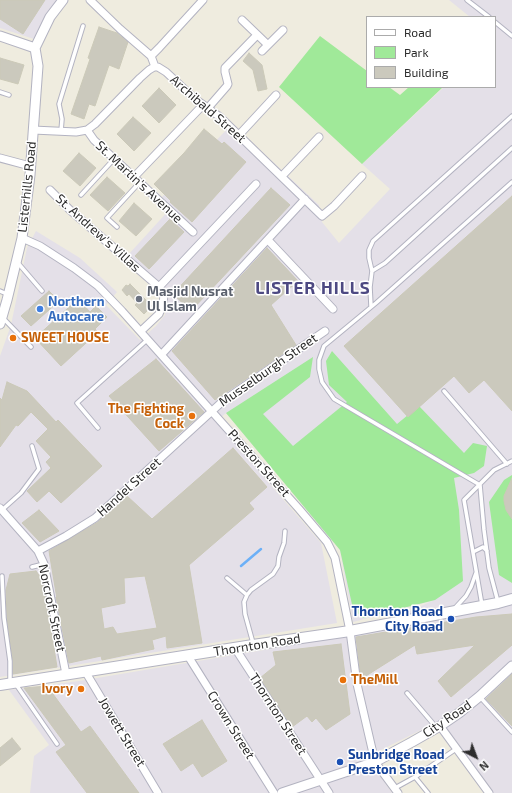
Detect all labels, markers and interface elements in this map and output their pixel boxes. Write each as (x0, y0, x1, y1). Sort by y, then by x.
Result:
legend (366, 16, 496, 88)
text: Road (404, 25, 432, 39)
text: Park (404, 45, 429, 59)
text: Building (404, 65, 448, 79)
street label: Archibald Street (167, 72, 249, 146)
street label: St. Martin's Avenue (92, 138, 186, 226)
street label: Listerhills Road (14, 141, 40, 233)
street label: St. Andrew's Villas (52, 191, 144, 275)
district label: LISTER HILLS (255, 278, 371, 298)
place label: Masjid Nusrat Ul Islam (147, 284, 233, 315)
place label: Northern Autocare (48, 294, 104, 325)
marker: Masjid Nusrat Ul Islam (134, 294, 144, 304)
marker: Northern Autocare (35, 304, 45, 314)
place label: SWEET HOUSE (21, 330, 109, 346)
street label: Musselburgh Street (216, 330, 320, 410)
marker: SWEET HOUSE (8, 333, 18, 343)
place label: The Fighting Cock (108, 401, 184, 432)
marker: The Fighting Cock (187, 411, 197, 421)
street label: Preston Street (225, 426, 293, 500)
street label: Handel Street (94, 454, 164, 520)
street label: Norcroft Street (35, 563, 69, 653)
place label: Thornton Road City Road (352, 604, 443, 635)
marker: Thornton Road City Road (446, 614, 456, 624)
street label: Thornton Road (212, 630, 302, 660)
street label: Thornton Street (246, 670, 310, 758)
place label: TheMill (351, 672, 398, 688)
marker: TheMill (338, 675, 348, 685)
place label: Ivory (41, 681, 73, 697)
marker: Ivory (76, 684, 86, 694)
street label: Crown Street (204, 688, 258, 762)
street label: Jowett Street (95, 694, 149, 770)
street label: City Road (420, 697, 474, 741)
north arrow (456, 737, 496, 777)
place label: Sunbridge Road Preston Street (348, 747, 445, 778)
marker: Sunbridge Road Preston Street (335, 757, 345, 767)
text: N (477, 759, 492, 774)

